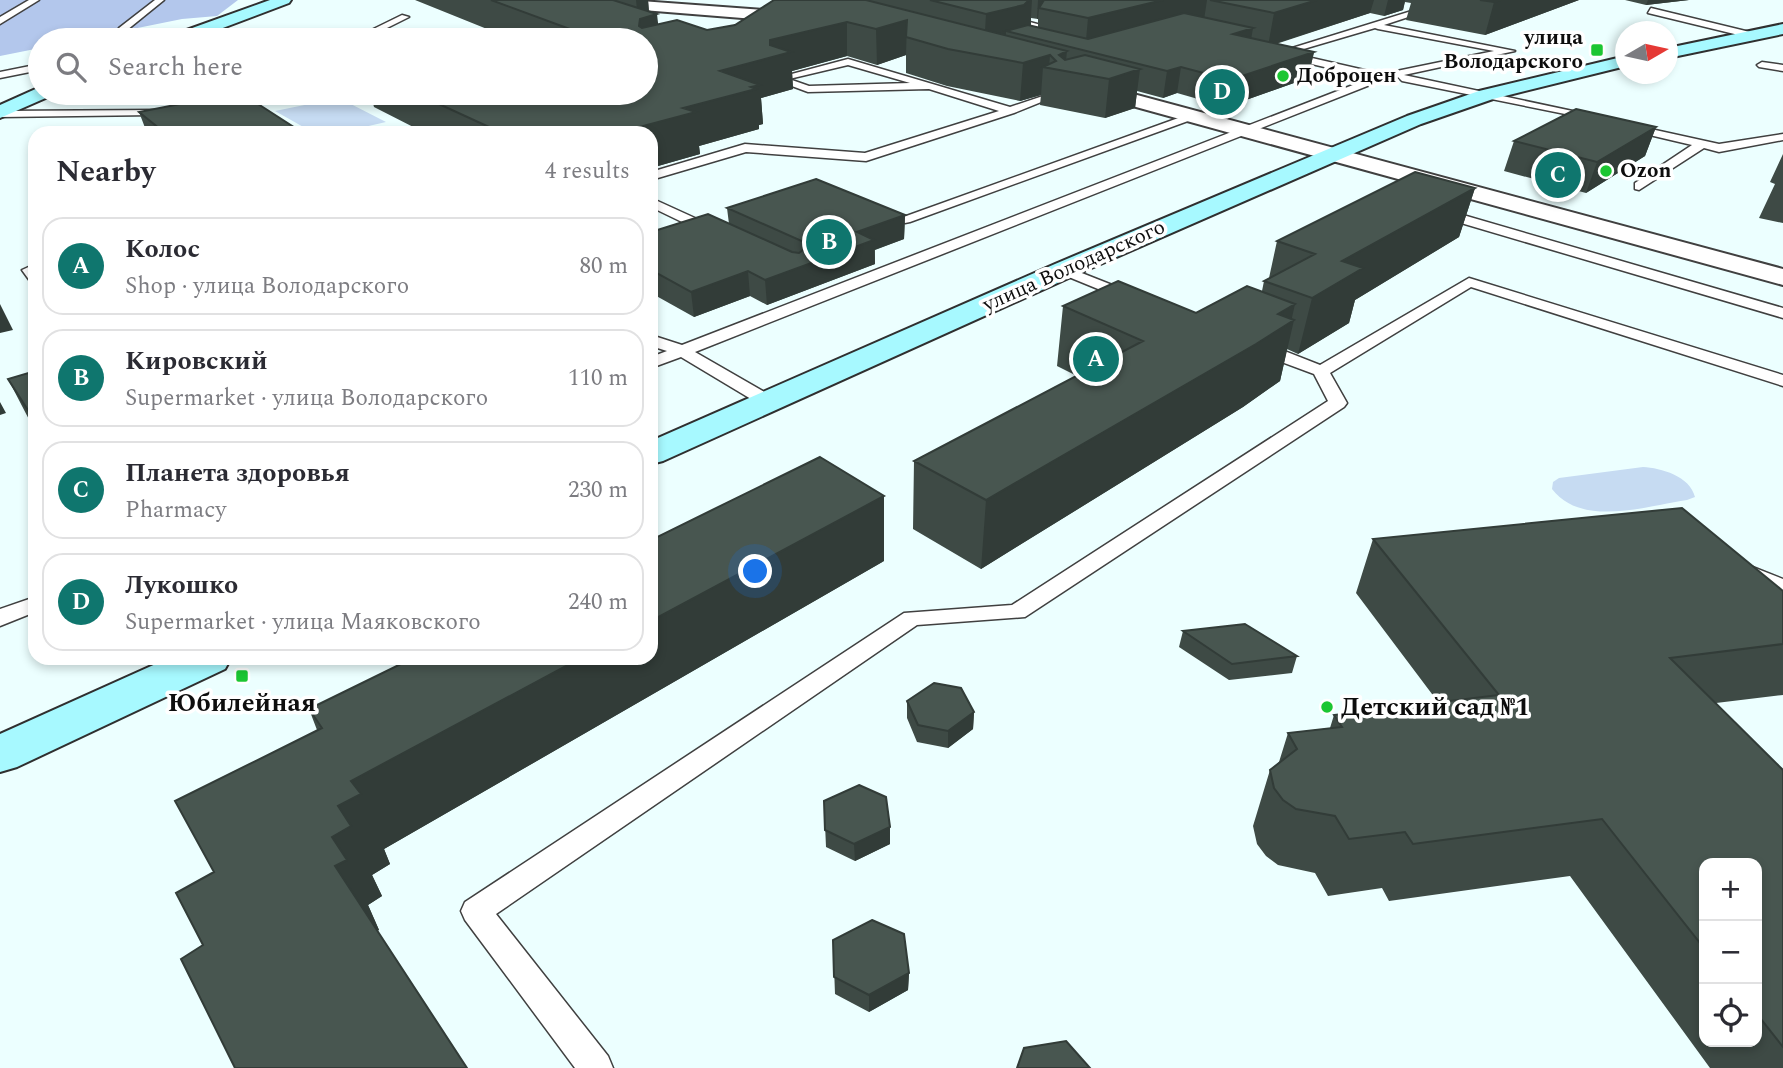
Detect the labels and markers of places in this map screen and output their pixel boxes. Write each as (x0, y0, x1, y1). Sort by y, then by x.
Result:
place label: улица Володарского (1443, 22, 1583, 78)
marker: улица Володарского (1589, 42, 1605, 58)
place label: Доброцен (1297, 60, 1397, 92)
pin: D (1199, 66, 1245, 118)
marker: Доброцен (1275, 68, 1291, 84)
pin: C (1535, 149, 1581, 201)
place label: Ozon (1620, 155, 1672, 187)
marker: Ozon (1598, 163, 1614, 179)
pin: B (806, 216, 852, 268)
pin: A (1073, 333, 1119, 385)
marker: Юбилейная (234, 668, 250, 684)
place label: Юбилейная (168, 683, 316, 723)
place label: Детский сад №1 (1341, 687, 1530, 727)
marker: Детский сад №1 (1319, 699, 1335, 715)

